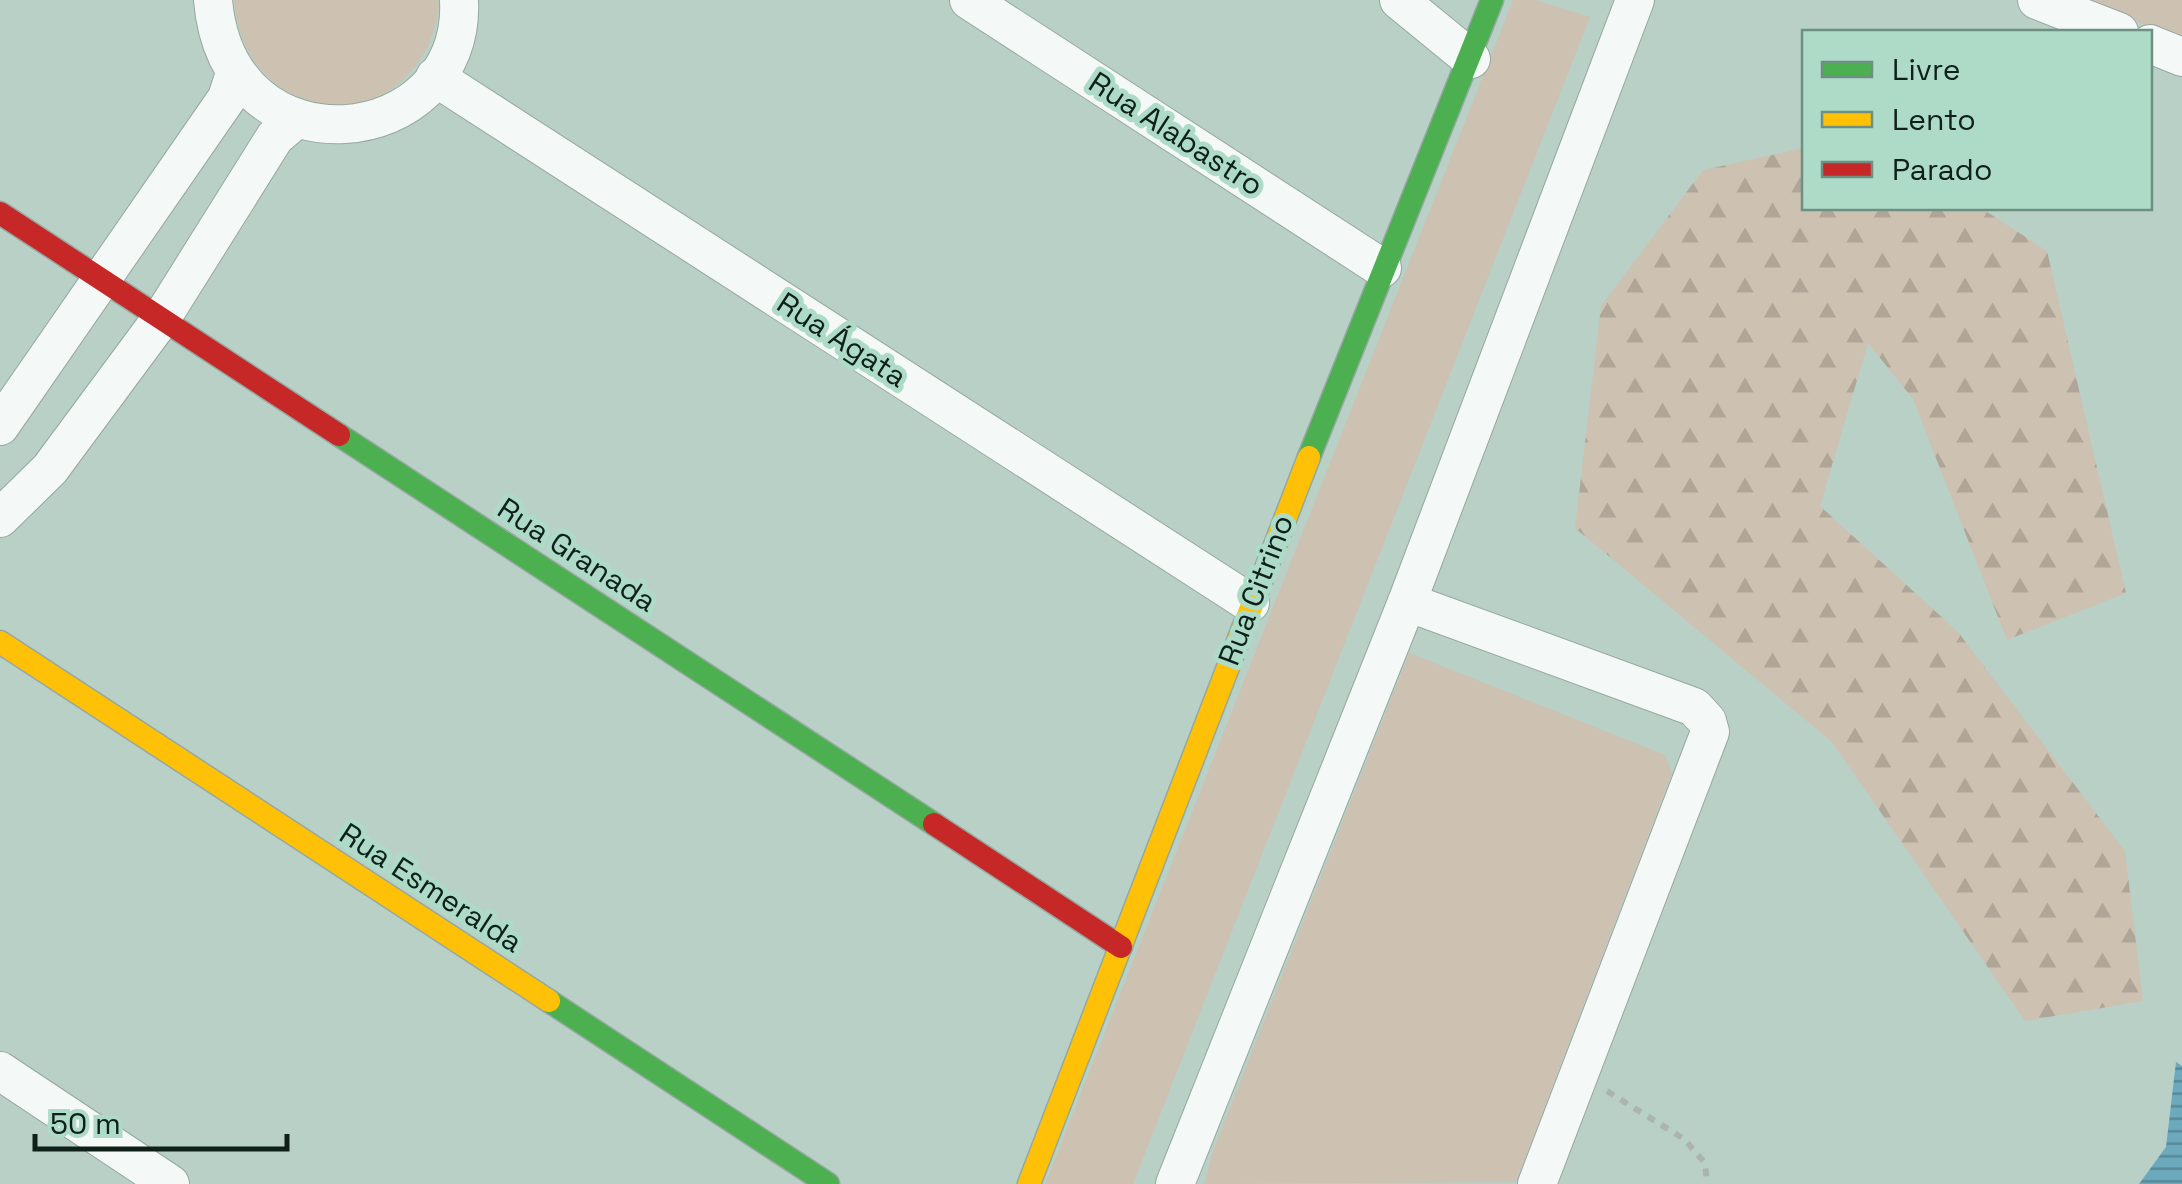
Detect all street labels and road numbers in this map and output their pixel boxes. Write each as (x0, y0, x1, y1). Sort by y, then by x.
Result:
street label: Rua Alabastro (1082, 63, 1271, 205)
street label: Rua Ágata (770, 283, 915, 396)
street label: Rua Granada (490, 489, 664, 620)
street label: Rua Citrino (1209, 509, 1302, 671)
street label: Rua Esmeralda (332, 814, 530, 961)

